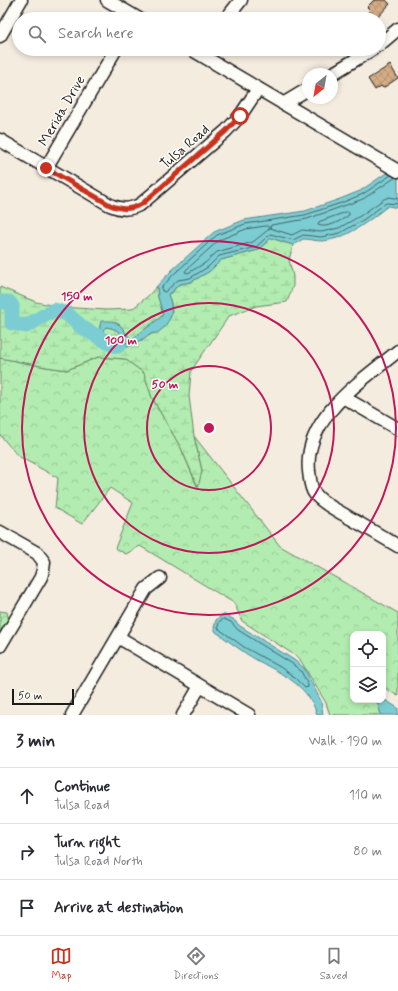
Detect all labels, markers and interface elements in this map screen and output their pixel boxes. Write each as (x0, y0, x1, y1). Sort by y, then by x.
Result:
search box (12, 12, 386, 56)
icon: search (26, 23, 48, 45)
text: Search here (58, 24, 134, 44)
north arrow (302, 68, 338, 104)
street label: Merida Drive (35, 73, 89, 149)
route start (231, 107, 249, 125)
street label: Tulsa Road (157, 121, 213, 173)
route end (37, 159, 55, 177)
text: 150 m (61, 289, 93, 305)
text: 100 m (105, 333, 138, 349)
text: 50 m (152, 377, 179, 393)
centre of rings (202, 421, 216, 435)
map controls (350, 631, 386, 703)
button: locate (350, 631, 386, 667)
button: layers (350, 667, 386, 703)
scale bar (12, 687, 74, 706)
text: 50 m (18, 689, 43, 703)
text: 3 min (16, 730, 55, 752)
text: Walk · 190 m (309, 733, 382, 750)
text: Continue (54, 777, 110, 797)
icon: ahead (16, 785, 38, 807)
text: 110 m (349, 787, 382, 804)
text: Tulsa Road (54, 797, 109, 814)
text: Turn right (54, 833, 121, 853)
icon: right (16, 841, 38, 863)
text: 80 m (353, 843, 382, 860)
text: Tulsa Road North (54, 853, 143, 870)
icon: arrive (16, 897, 38, 919)
text: Arrive at destination (54, 898, 183, 918)
tab: Map (50, 945, 72, 983)
tab: Directions (173, 945, 219, 983)
tab: Saved (320, 945, 347, 983)

